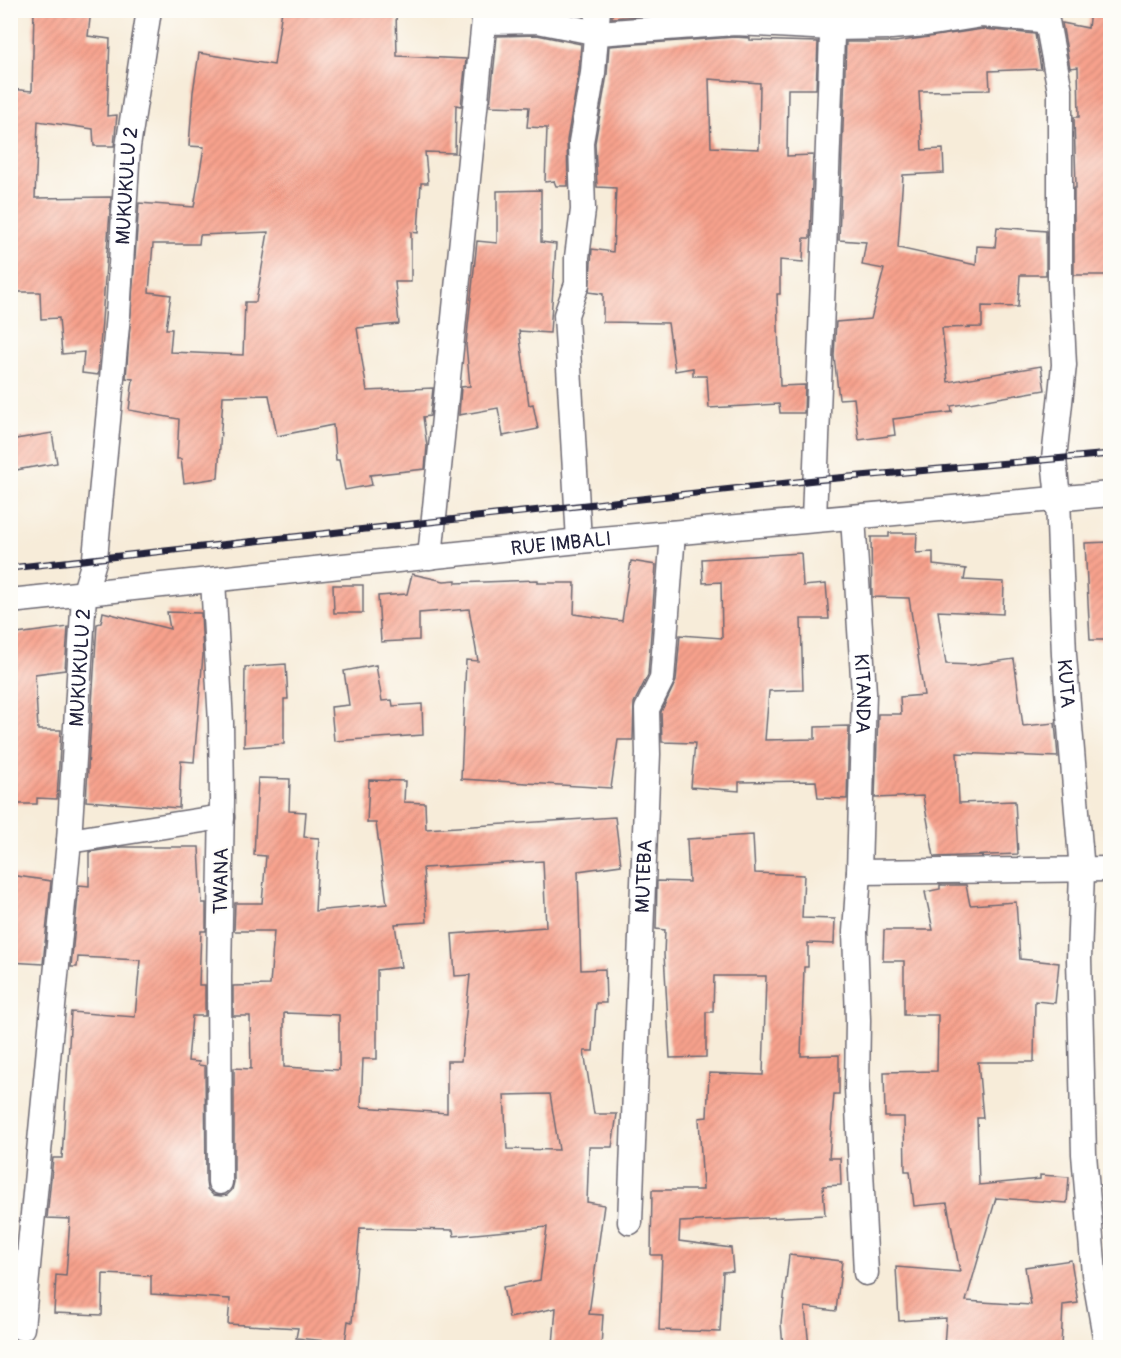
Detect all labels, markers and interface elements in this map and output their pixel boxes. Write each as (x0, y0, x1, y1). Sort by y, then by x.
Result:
street label: MUKUKULU 2 (110, 125, 143, 245)
street label: RUE IMBALI (509, 526, 612, 561)
street label: MUKUKULU 2 (63, 608, 96, 727)
street label: KITANDA (849, 653, 877, 734)
street label: KUTA (1052, 658, 1081, 709)
street label: MUTEBA (629, 839, 657, 913)
street label: TWANA (208, 848, 234, 914)

